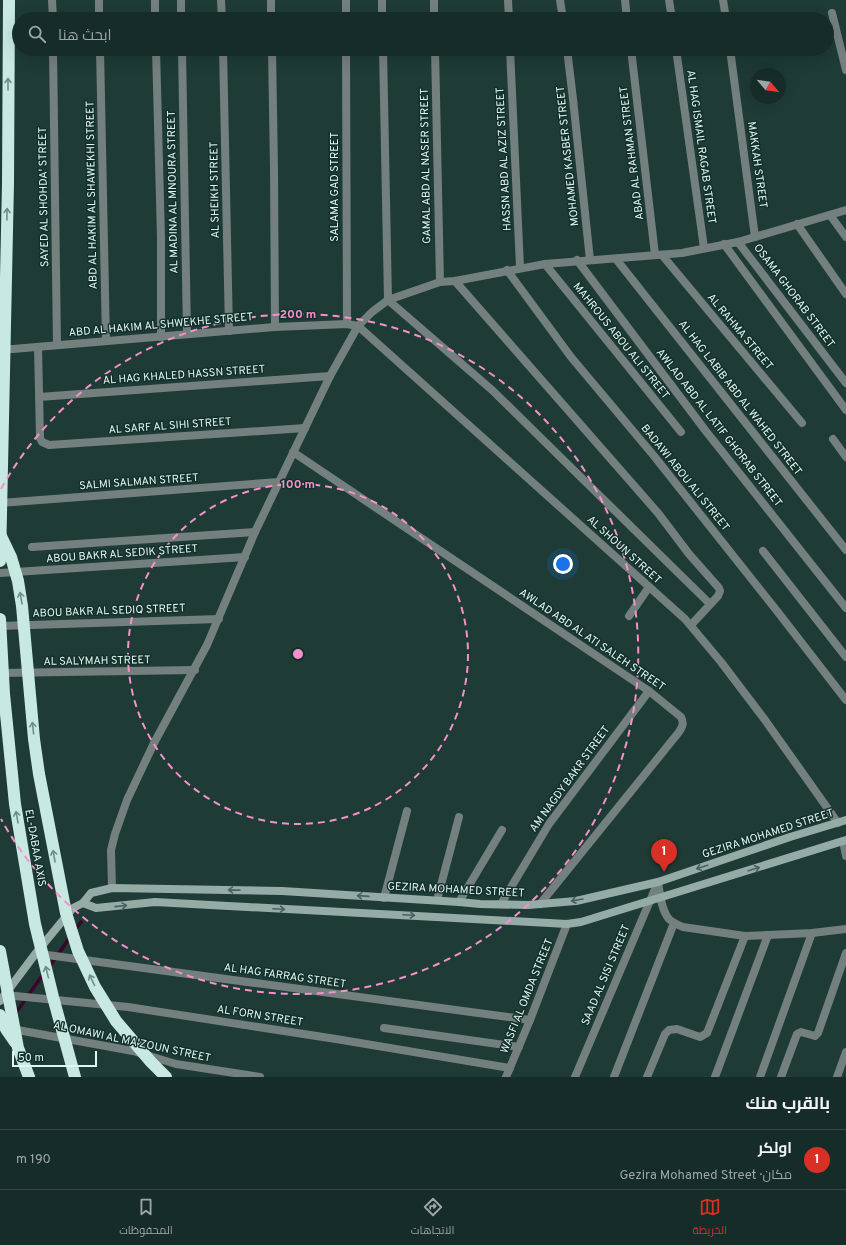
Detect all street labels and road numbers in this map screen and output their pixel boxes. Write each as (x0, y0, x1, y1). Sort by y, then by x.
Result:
street label: AL HAG ISMAIL RAGAB STREET (683, 69, 719, 225)
street label: MOHAMED KASBER STREET (554, 85, 582, 227)
street label: ABAD AL RAHMAN STREET (617, 85, 647, 221)
street label: HASSN ABD AL AZIZ STREET (493, 87, 515, 231)
street label: GAMAL ABD AL NASER STREET (418, 88, 434, 244)
street label: ABD AL HAKIM AL SHAWEKHI STREET (83, 101, 101, 289)
street label: AL MADINA AL MNOURA STREET (165, 110, 181, 274)
street label: MAKKAH STREET (744, 121, 770, 209)
street label: SAYED AL SHOHDA' STREET (36, 127, 52, 267)
street label: SALAMA GAD STREET (328, 132, 342, 242)
street label: AL SHEIKH STREET (207, 142, 223, 238)
street label: OSAMA GHORAB STREET (750, 241, 838, 351)
street label: MAHROUS ABOU ALI STREET (570, 280, 672, 402)
street label: AL RAHMA STREET (704, 291, 776, 373)
street label: ABD AL HAKIM AL SHWEKHE STREET (68, 310, 254, 340)
street label: AL HAG LABIB ABD AL WAHED STREET (675, 318, 805, 478)
street label: AWLAD ABD AL LATIF GHORAB STREET (653, 346, 785, 510)
street label: AL HAG KHALED HASSN STREET (102, 362, 266, 388)
street label: AL SARF AL SIHI STREET (108, 415, 232, 437)
street label: BADAWI ABOU ALI STREET (638, 422, 732, 534)
street label: SALMI SALMAN STREET (79, 471, 199, 493)
street label: AL SHOUN STREET (584, 513, 664, 587)
street label: ABOU BAKR AL SEDIK STREET (46, 542, 198, 566)
street label: AWLAD ABD AL ATI SALEH STREET (516, 586, 668, 694)
street label: ABOU BAKR AL SEDIQ STREET (32, 601, 186, 621)
street label: AL SALYMAH STREET (43, 653, 151, 669)
street label: AM NAGDY BAKR STREET (527, 723, 613, 835)
street label: GEZIRA MOHAMED STREET (700, 806, 836, 862)
street label: EL-DABAA AXIS (21, 808, 49, 888)
street label: GEZIRA MOHAMED STREET (387, 879, 525, 901)
street label: SAAD AL SISI STREET (578, 923, 634, 1027)
street label: WASFI AL OMDA STREET (498, 936, 556, 1056)
street label: AL HAG FARRAG STREET (223, 960, 347, 992)
street label: AL FORN STREET (216, 1002, 304, 1030)
street label: AL OMAWI AL MA'ZOUN STREET (52, 1018, 212, 1066)

